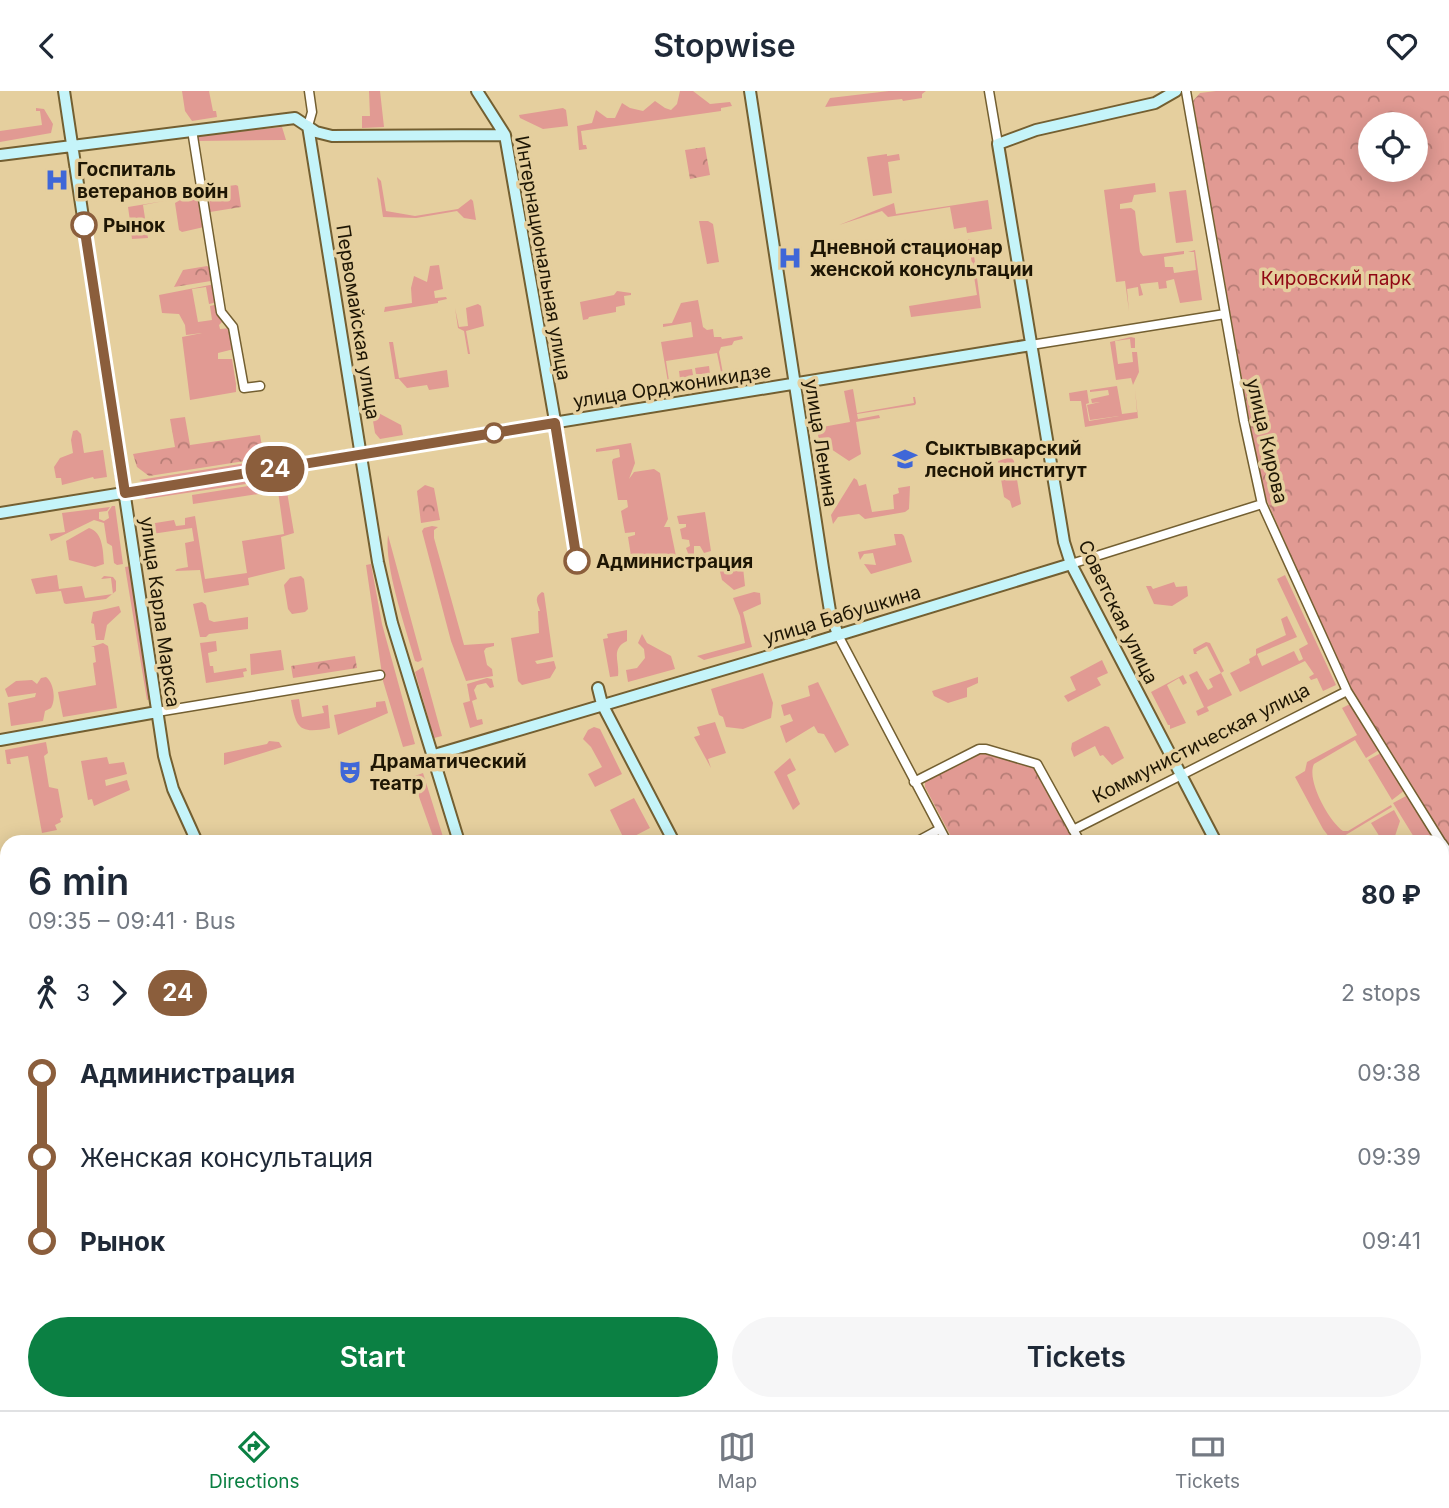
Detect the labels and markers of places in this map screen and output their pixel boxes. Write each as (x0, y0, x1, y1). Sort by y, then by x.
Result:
place label: Госпиталь ветеранов войн (77, 158, 228, 203)
hospital icon: Госпиталь ветеранов войн (43, 166, 71, 194)
marker: Рынок (71, 212, 97, 238)
place label: Рынок (103, 214, 165, 237)
place label: Дневной стационар женской консультации (810, 236, 1033, 281)
hospital icon: Дневной стационар женской консультации (776, 244, 804, 272)
unlabelled marker (484, 423, 504, 443)
place label: Сыктывкарский лесной институт (925, 437, 1087, 482)
school or university icon: Сыктывкарский лесной институт (891, 445, 919, 473)
marker: Администрация (564, 548, 590, 574)
place label: Администрация (596, 550, 753, 573)
place label: Драматический театр (370, 750, 526, 795)
theatre icon: Драматический театр (336, 758, 364, 786)

